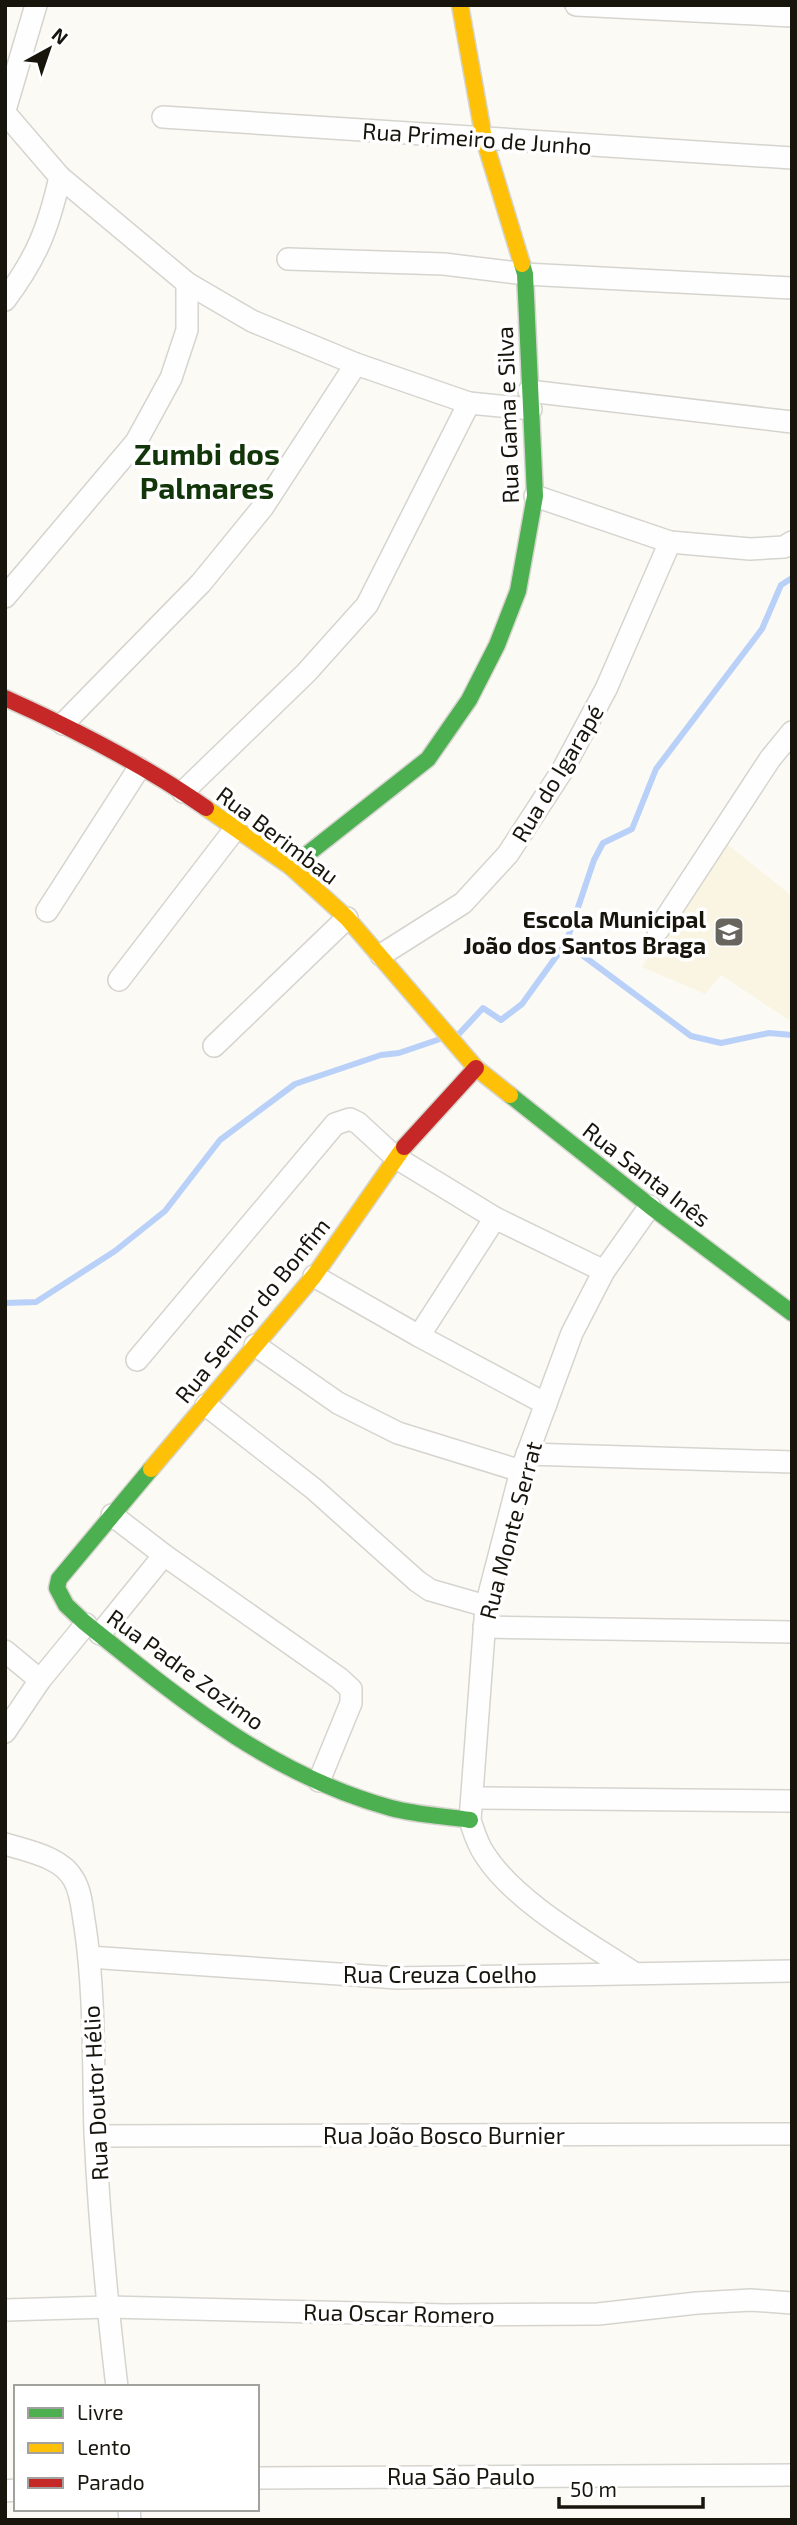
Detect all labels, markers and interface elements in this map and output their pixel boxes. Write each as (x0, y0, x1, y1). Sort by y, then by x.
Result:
north arrow (14, 14, 84, 84)
text: N (48, 22, 73, 49)
street label: Rua Primeiro de Junho (361, 116, 593, 160)
street label: Rua Gama e Silva (490, 326, 524, 504)
district label: Zumbi dos Palmares (134, 435, 280, 505)
street label: Rua do Igarapé (505, 699, 609, 847)
street label: Rua Berimbau (211, 780, 345, 890)
place label: Escola Municipal João dos Santos Braga (463, 905, 706, 959)
school or university icon: Escola Municipal João dos Santos Braga (712, 915, 746, 949)
street label: Rua Santa Inês (578, 1116, 716, 1232)
street label: Rua Senhor do Bonfim (169, 1212, 335, 1408)
street label: Rua Monte Serrat (473, 1438, 547, 1622)
street label: Rua Padre Zozimo (102, 1603, 270, 1735)
street label: Rua Creuza Coelho (343, 1960, 537, 1988)
street label: Rua Doutor Hélio (76, 2005, 114, 2181)
street label: Rua João Bosco Burnier (323, 2121, 565, 2149)
street label: Rua Oscar Romero (303, 2297, 495, 2329)
legend (14, 2385, 259, 2511)
text: Livre (77, 2399, 124, 2424)
text: Lento (77, 2434, 131, 2459)
street label: Rua São Paulo (387, 2462, 535, 2490)
scale bar (559, 2466, 702, 2510)
text: Parado (77, 2469, 145, 2494)
text: 50 m (570, 2476, 617, 2501)

